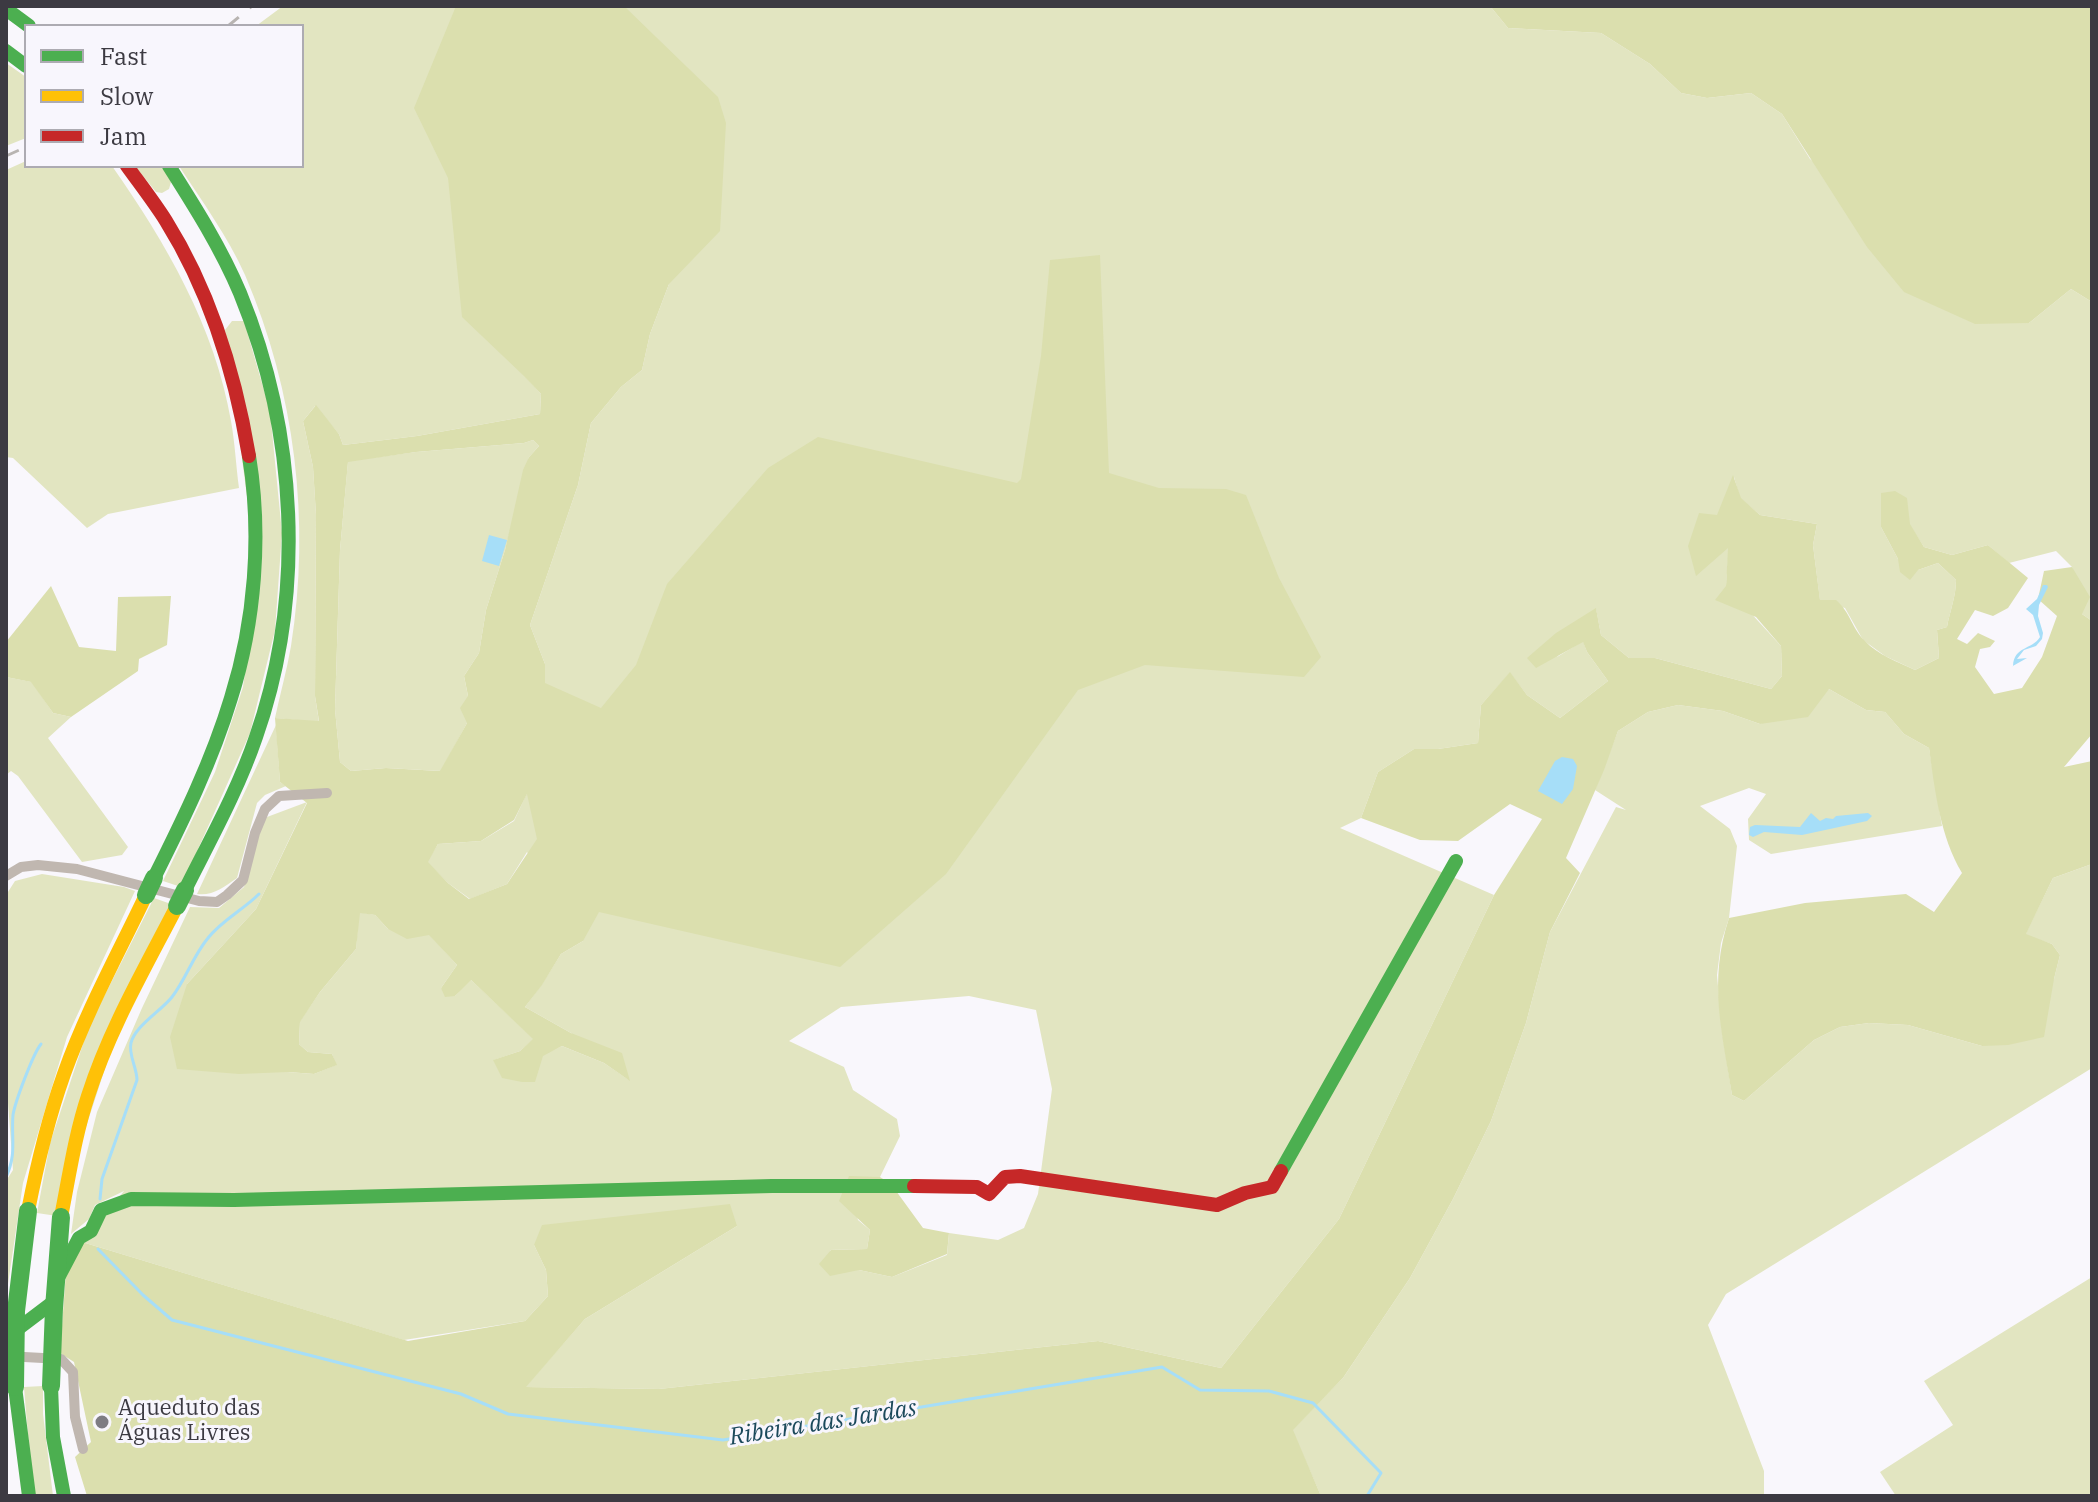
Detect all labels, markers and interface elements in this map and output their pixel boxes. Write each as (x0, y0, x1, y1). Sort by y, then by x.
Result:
legend (24, 24, 304, 168)
text: Fast (100, 40, 147, 72)
text: Slow (100, 80, 153, 112)
text: Jam (100, 120, 147, 152)
water label: Ribeira das Jardas (727, 1394, 919, 1452)
place label: Aqueduto das Águas Livres (118, 1396, 260, 1448)
marker: Aqueduto das Águas Livres (93, 1413, 111, 1431)

